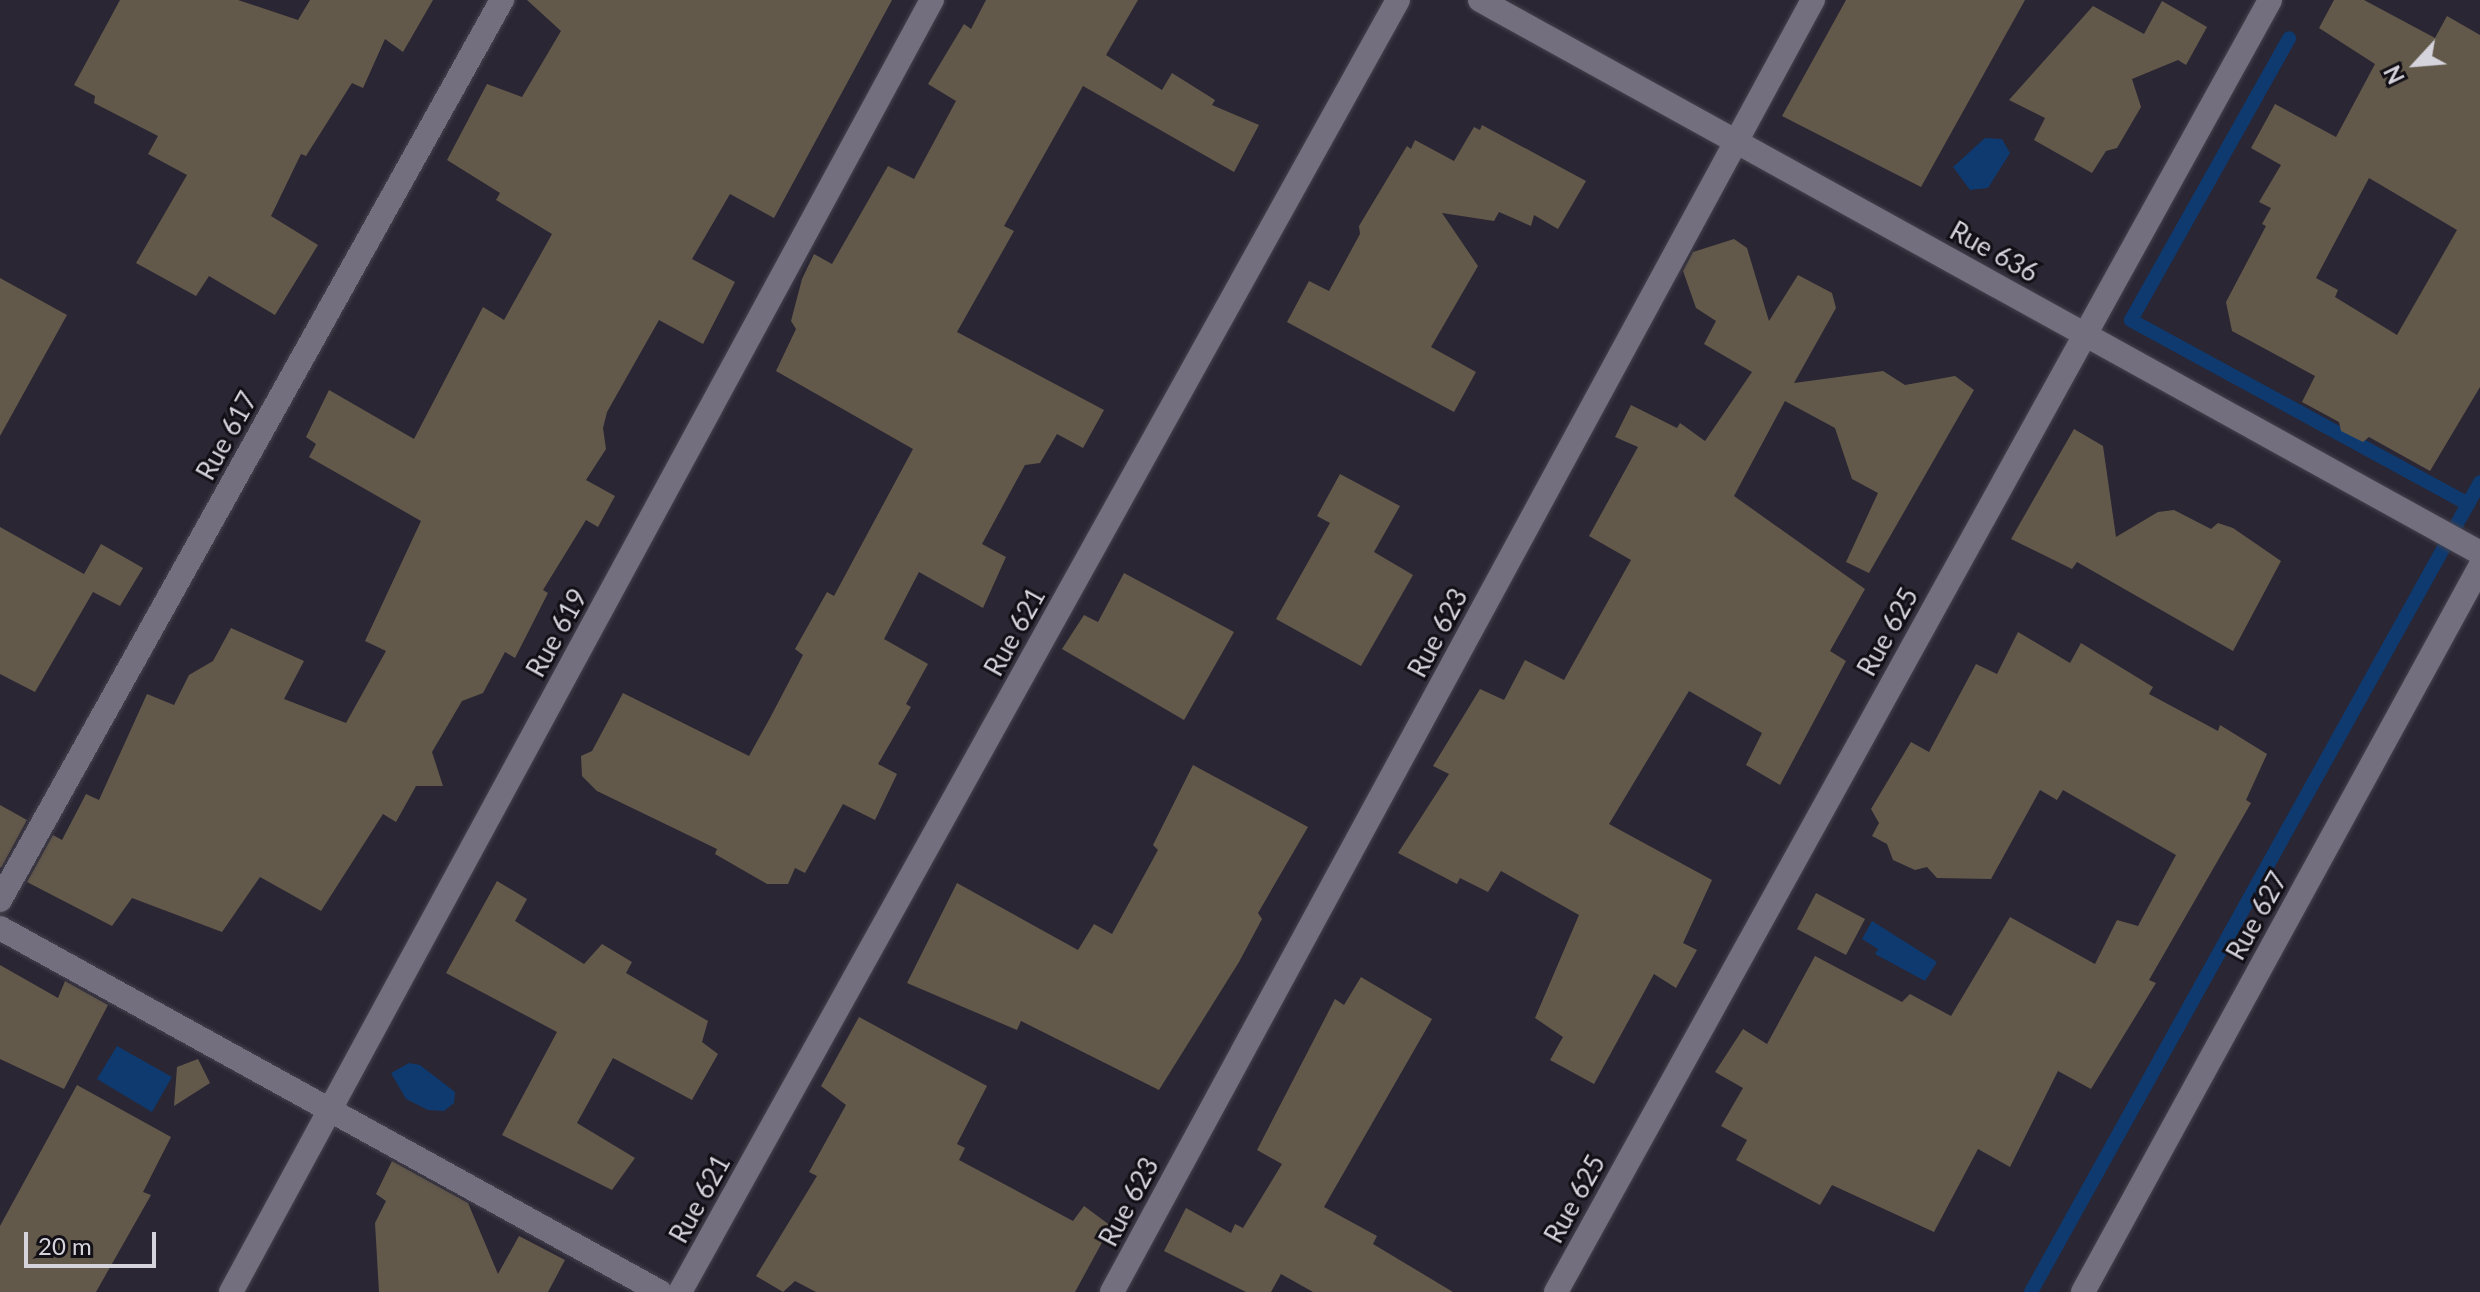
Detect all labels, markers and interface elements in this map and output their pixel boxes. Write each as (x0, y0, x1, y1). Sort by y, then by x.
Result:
north arrow (2376, 24, 2456, 104)
text: N (2378, 61, 2410, 88)
street label: Rue 636 (1945, 215, 2043, 289)
street label: Rue 617 (190, 387, 264, 485)
street label: Rue 621 (978, 583, 1052, 681)
street label: Rue 623 (1402, 583, 1474, 683)
street label: Rue 625 (1851, 583, 1925, 681)
street label: Rue 619 (520, 584, 594, 682)
street label: Rue 627 (2220, 867, 2294, 965)
street label: Rue 621 (663, 1150, 737, 1248)
street label: Rue 625 (1538, 1150, 1612, 1248)
street label: Rue 623 (1093, 1152, 1165, 1252)
scale bar (28, 1216, 160, 1266)
text: 20 m (38, 1231, 92, 1260)

